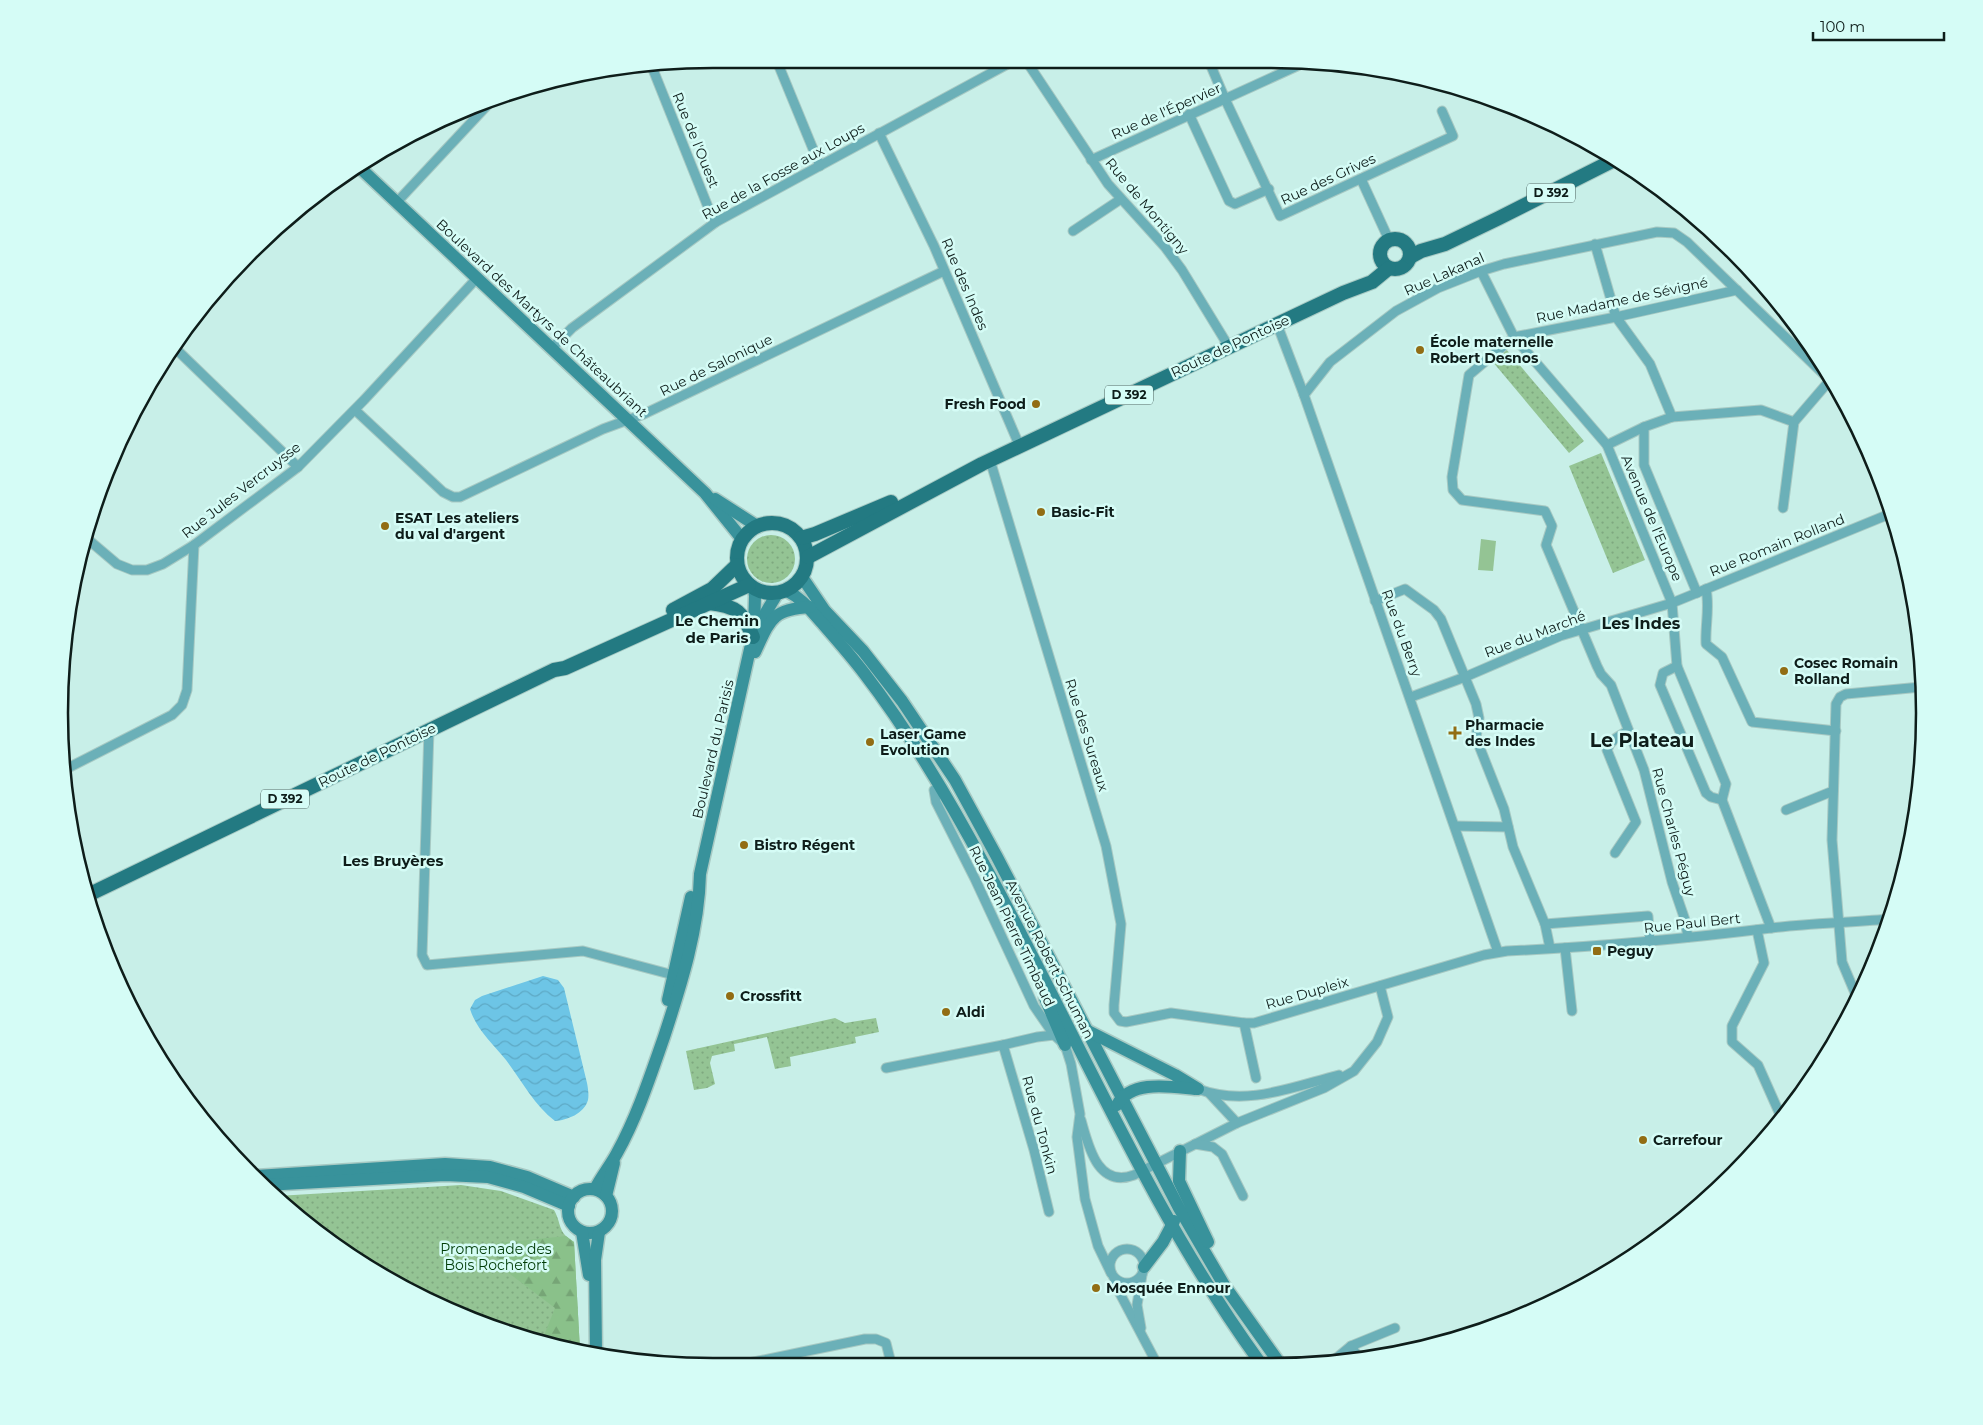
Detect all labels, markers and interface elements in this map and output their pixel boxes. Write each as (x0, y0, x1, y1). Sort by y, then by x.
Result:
scale bar (1813, 10, 1944, 42)
text: 100 m (1820, 17, 1865, 36)
street label: Rue de l'Épervier (1108, 79, 1224, 143)
street label: Rue de l'Ouest (669, 89, 724, 191)
street label: Rue de la Fosse aux Loups (698, 119, 868, 223)
street label: Rue des Grives (1278, 149, 1379, 209)
street label: Rue de Montigny (1101, 154, 1193, 258)
road number: D 392 (1527, 184, 1575, 202)
street label: Boulevard des Martyrs de Châteaubriant (433, 215, 652, 421)
street label: Rue des Indes (937, 235, 993, 333)
street label: Rue Lakanal (1401, 248, 1487, 300)
street label: Rue Madame de Sévigné (1534, 273, 1710, 327)
street label: Route de Pontoise (1168, 311, 1292, 381)
street label: Rue de Salonique (657, 330, 775, 400)
place label: École maternelle Robert Desnos (1430, 333, 1554, 367)
marker: École maternelle Robert Desnos (1414, 344, 1426, 356)
road number: D 392 (1105, 386, 1153, 404)
place label: Fresh Food (945, 395, 1026, 413)
marker: Fresh Food (1030, 398, 1042, 410)
street label: Rue Jules Vercruysse (178, 438, 304, 542)
street label: Avenue de l'Europe (1617, 452, 1687, 584)
place label: Basic-Fit (1051, 503, 1115, 521)
marker: Basic-Fit (1035, 506, 1047, 518)
place label: ESAT Les ateliers du val d'argent (395, 509, 519, 543)
street label: Rue Romain Rolland (1707, 510, 1847, 580)
marker: ESAT Les ateliers du val d'argent (379, 520, 391, 532)
street label: Rue du Berry (1378, 587, 1426, 680)
street label: Rue du Marché (1482, 606, 1588, 662)
district label: Le Chemin de Paris (675, 611, 759, 647)
district label: Les Indes (1602, 614, 1681, 633)
place label: Cosec Romain Rolland (1794, 654, 1898, 688)
marker: Cosec Romain Rolland (1778, 665, 1790, 677)
street label: Rue des Sureaux (1061, 676, 1113, 794)
street label: Boulevard du Parisis (688, 677, 738, 820)
place label: Pharmacie des Indes (1465, 716, 1544, 750)
street label: Route de Pontoise (315, 719, 439, 791)
place label: Laser Game Evolution (880, 725, 967, 759)
marker: Pharmacie des Indes (1449, 727, 1461, 739)
district label: Le Plateau (1590, 729, 1694, 752)
marker: Laser Game Evolution (864, 736, 876, 748)
street label: Rue Charles Péguy (1648, 766, 1700, 899)
road number: D 392 (261, 790, 309, 809)
place label: Bistro Régent (754, 836, 855, 854)
marker: Bistro Régent (738, 839, 750, 851)
street label: Rue Jean Pierre Timbaud (965, 843, 1059, 1009)
district label: Les Bruyères (343, 851, 443, 870)
street label: Avenue Robert Schuman (1002, 876, 1098, 1042)
street label: Rue Paul Bert (1643, 909, 1742, 937)
place label: Peguy (1607, 942, 1654, 960)
marker: Peguy (1591, 945, 1603, 957)
street label: Rue Dupleix (1263, 972, 1351, 1013)
place label: Crossfitt (740, 987, 802, 1005)
marker: Crossfitt (724, 990, 736, 1002)
place label: Aldi (955, 1003, 985, 1021)
marker: Aldi (940, 1006, 952, 1018)
street label: Rue du Tonkin (1018, 1074, 1062, 1176)
place label: Carrefour (1653, 1131, 1723, 1149)
marker: Carrefour (1637, 1134, 1649, 1146)
park label: Promenade des Bois Rochefort (440, 1240, 552, 1274)
place label: Mosquée Ennour (1106, 1279, 1231, 1297)
marker: Mosquée Ennour (1090, 1282, 1102, 1294)

